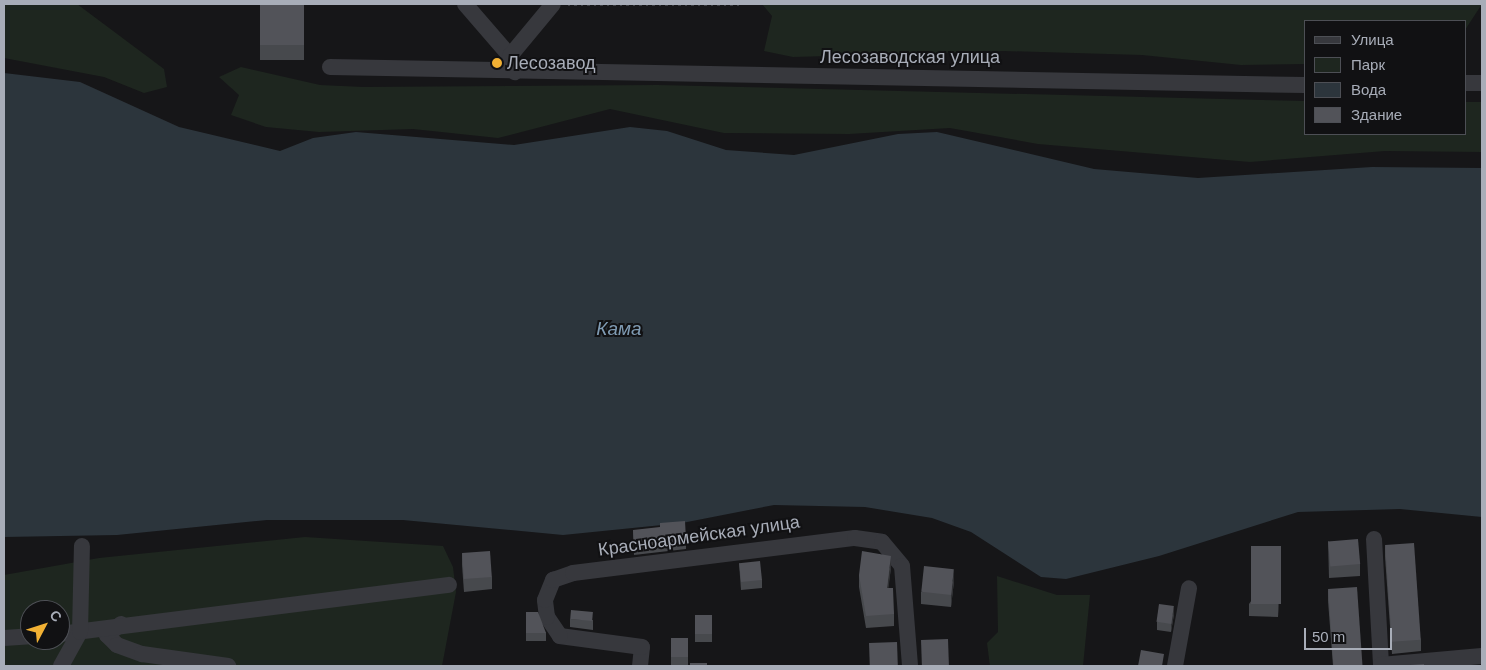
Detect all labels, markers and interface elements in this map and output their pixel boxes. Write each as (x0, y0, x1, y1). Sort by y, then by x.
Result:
legend (1304, 20, 1466, 135)
text: Улица (1351, 31, 1394, 48)
street label: Лесозаводская улица (820, 46, 1000, 68)
place label: Лесозавод (507, 52, 596, 74)
text: Парк (1351, 56, 1385, 73)
marker: Лесозавод (491, 57, 503, 69)
text: Вода (1351, 81, 1386, 98)
text: Здание (1351, 106, 1402, 123)
water label: Кама (596, 318, 642, 340)
street label: Красноармейская улица (597, 511, 801, 561)
north arrow (20, 600, 70, 650)
text: С (46, 607, 65, 625)
scale bar (1306, 618, 1394, 650)
text: 50 m (1312, 628, 1345, 645)

